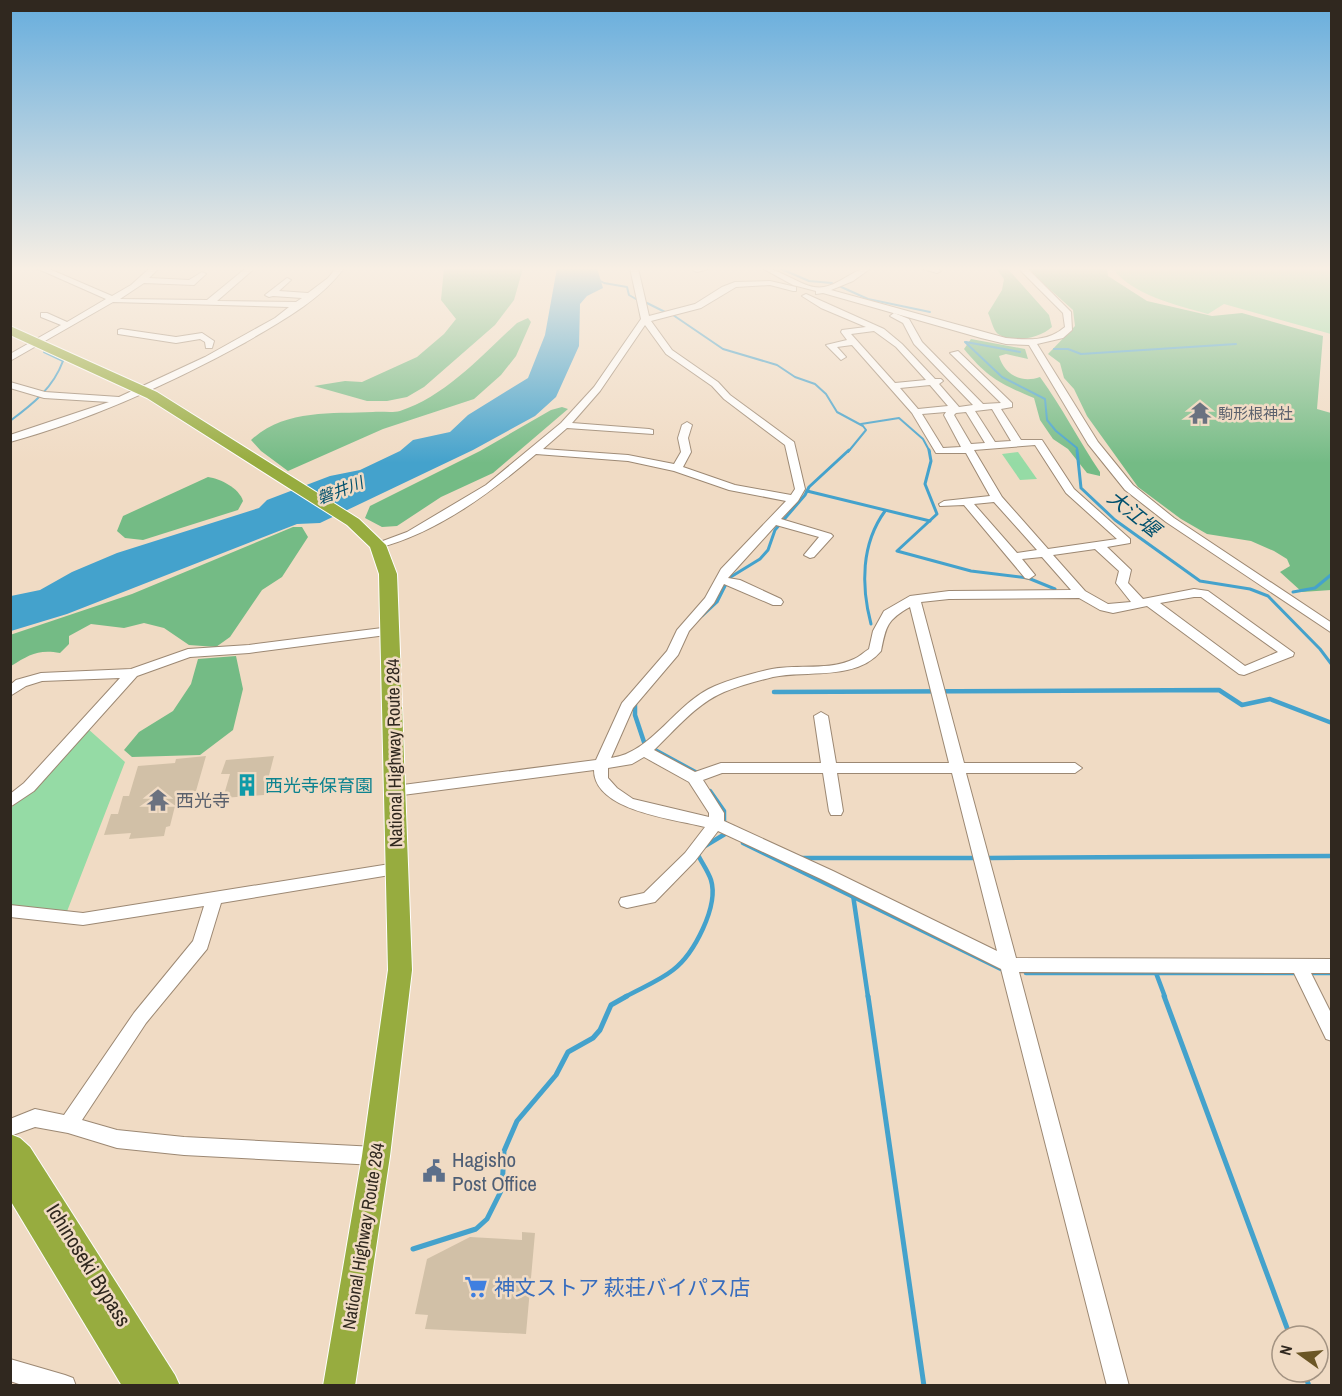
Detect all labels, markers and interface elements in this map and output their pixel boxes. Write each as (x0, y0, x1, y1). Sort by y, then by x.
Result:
temple icon: 駒形根神社 (1187, 400, 1213, 426)
place label: 駒形根神社 (1218, 403, 1293, 424)
water label: 磐井川 (314, 470, 368, 509)
water label: 大江堰 (1102, 484, 1169, 545)
street label: National Highway Route 284 (380, 658, 408, 848)
building icon: 西光寺保育園 (234, 772, 260, 798)
place label: 西光寺保育園 (265, 773, 373, 798)
temple icon: 西光寺 (145, 787, 171, 813)
place label: 西光寺 (176, 788, 230, 813)
street label: National Highway Route 284 (336, 1141, 390, 1331)
place label: Hagisho Post Office (452, 1145, 537, 1198)
public building icon: Hagisho Post Office (421, 1158, 447, 1184)
street label: Ichinoseki Bypass (40, 1198, 138, 1332)
place label: 神文ストア 萩荘バイパス店 (494, 1273, 750, 1302)
supermarket icon: 神文ストア 萩荘バイパス店 (463, 1274, 489, 1300)
north arrow (1270, 1324, 1330, 1384)
text: N (1274, 1343, 1297, 1358)

